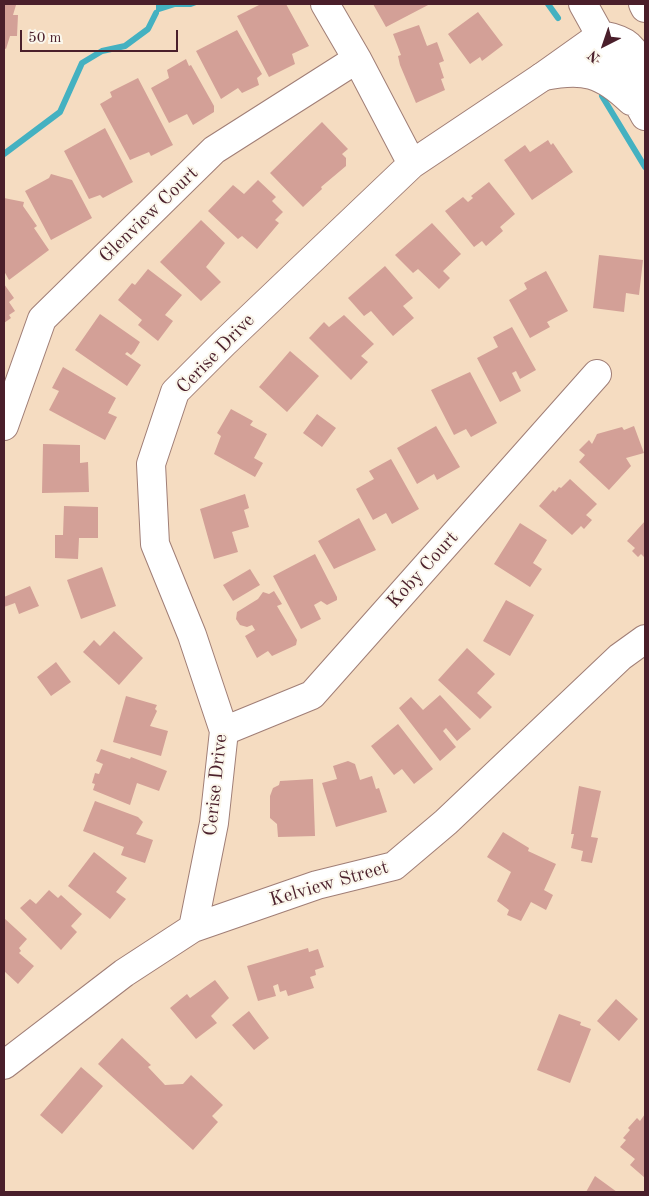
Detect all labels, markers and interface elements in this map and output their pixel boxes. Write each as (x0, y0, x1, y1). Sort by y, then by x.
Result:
scale bar (22, 20, 180, 52)
north arrow (579, 20, 629, 70)
text: 50 m (28, 31, 62, 46)
text: N (586, 48, 603, 65)
street label: Glenview Court (95, 162, 203, 268)
street label: Cerise Drive (172, 309, 260, 399)
street label: Koby Court (383, 527, 463, 613)
street label: Cerise Drive (199, 733, 233, 837)
street label: Kelview Street (267, 856, 391, 912)

